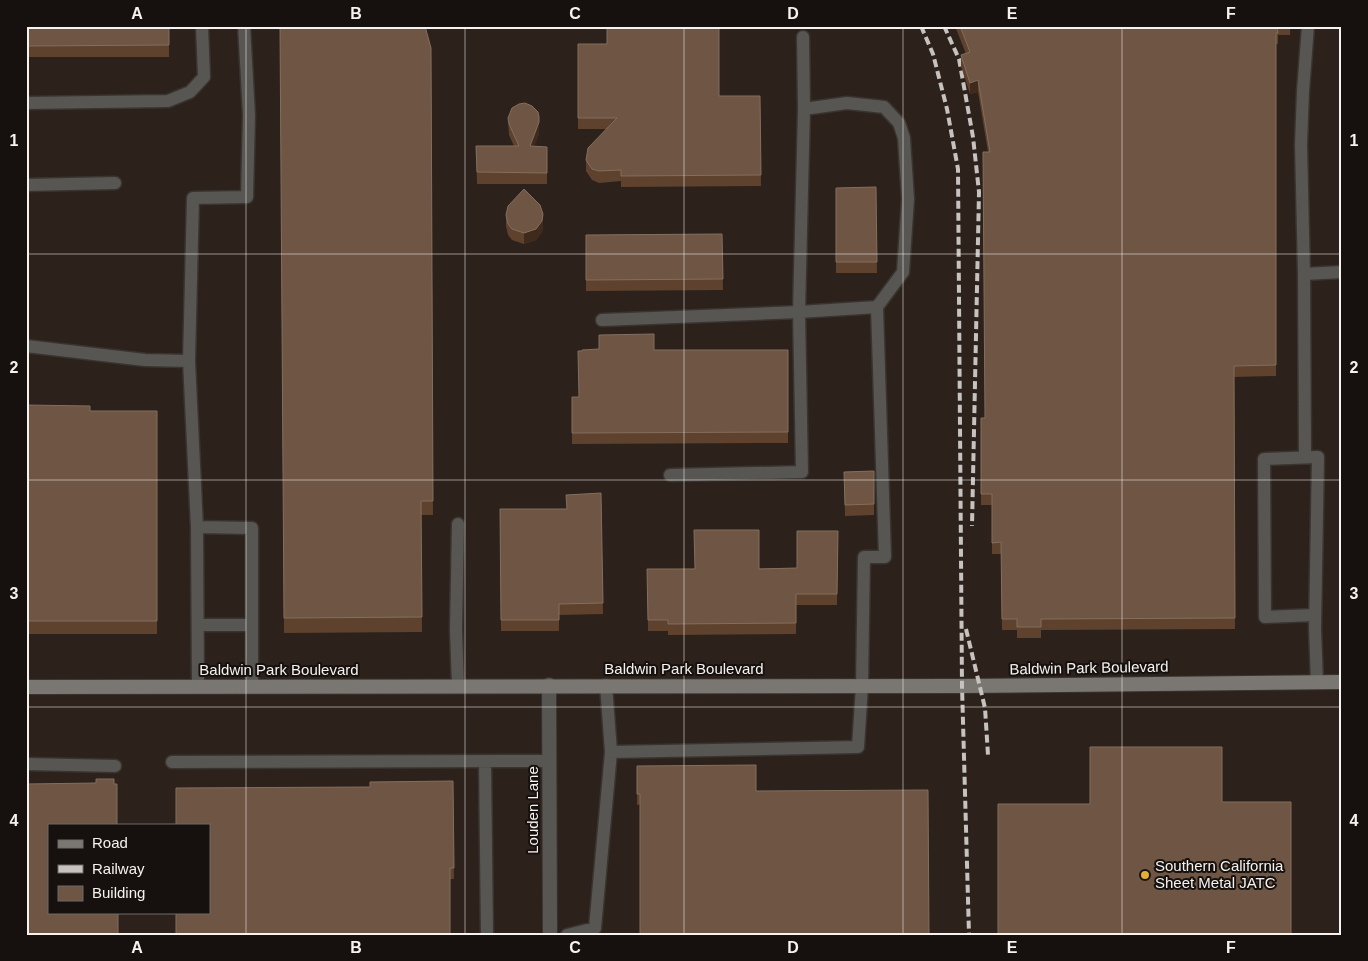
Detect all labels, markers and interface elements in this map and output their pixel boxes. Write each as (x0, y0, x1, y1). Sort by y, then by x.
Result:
text: A (131, 5, 143, 22)
text: B (350, 5, 362, 22)
text: C (569, 5, 581, 22)
text: D (787, 5, 799, 22)
text: E (1007, 5, 1018, 22)
text: F (1226, 5, 1236, 22)
text: 1 (10, 132, 19, 149)
text: 1 (1350, 132, 1359, 149)
text: 2 (10, 359, 19, 376)
text: 2 (1350, 359, 1359, 376)
text: 3 (10, 585, 19, 602)
text: 3 (1350, 585, 1359, 602)
street label: Baldwin Park Boulevard (1009, 658, 1169, 677)
street label: Baldwin Park Boulevard (604, 660, 764, 677)
street label: Baldwin Park Boulevard (199, 661, 359, 678)
street label: Louden Lane (524, 766, 541, 854)
text: 4 (10, 812, 19, 829)
text: 4 (1350, 812, 1359, 829)
legend (48, 824, 210, 914)
text: Road (92, 834, 128, 851)
place label: Southern California Sheet Metal JATC (1155, 857, 1284, 891)
text: Railway (92, 860, 145, 877)
marker: Southern California Sheet Metal JATC (1139, 869, 1151, 881)
text: Building (92, 884, 145, 901)
text: A (131, 939, 143, 956)
text: B (350, 939, 362, 956)
text: C (569, 939, 581, 956)
text: D (787, 939, 799, 956)
text: E (1007, 939, 1018, 956)
text: F (1226, 939, 1236, 956)

